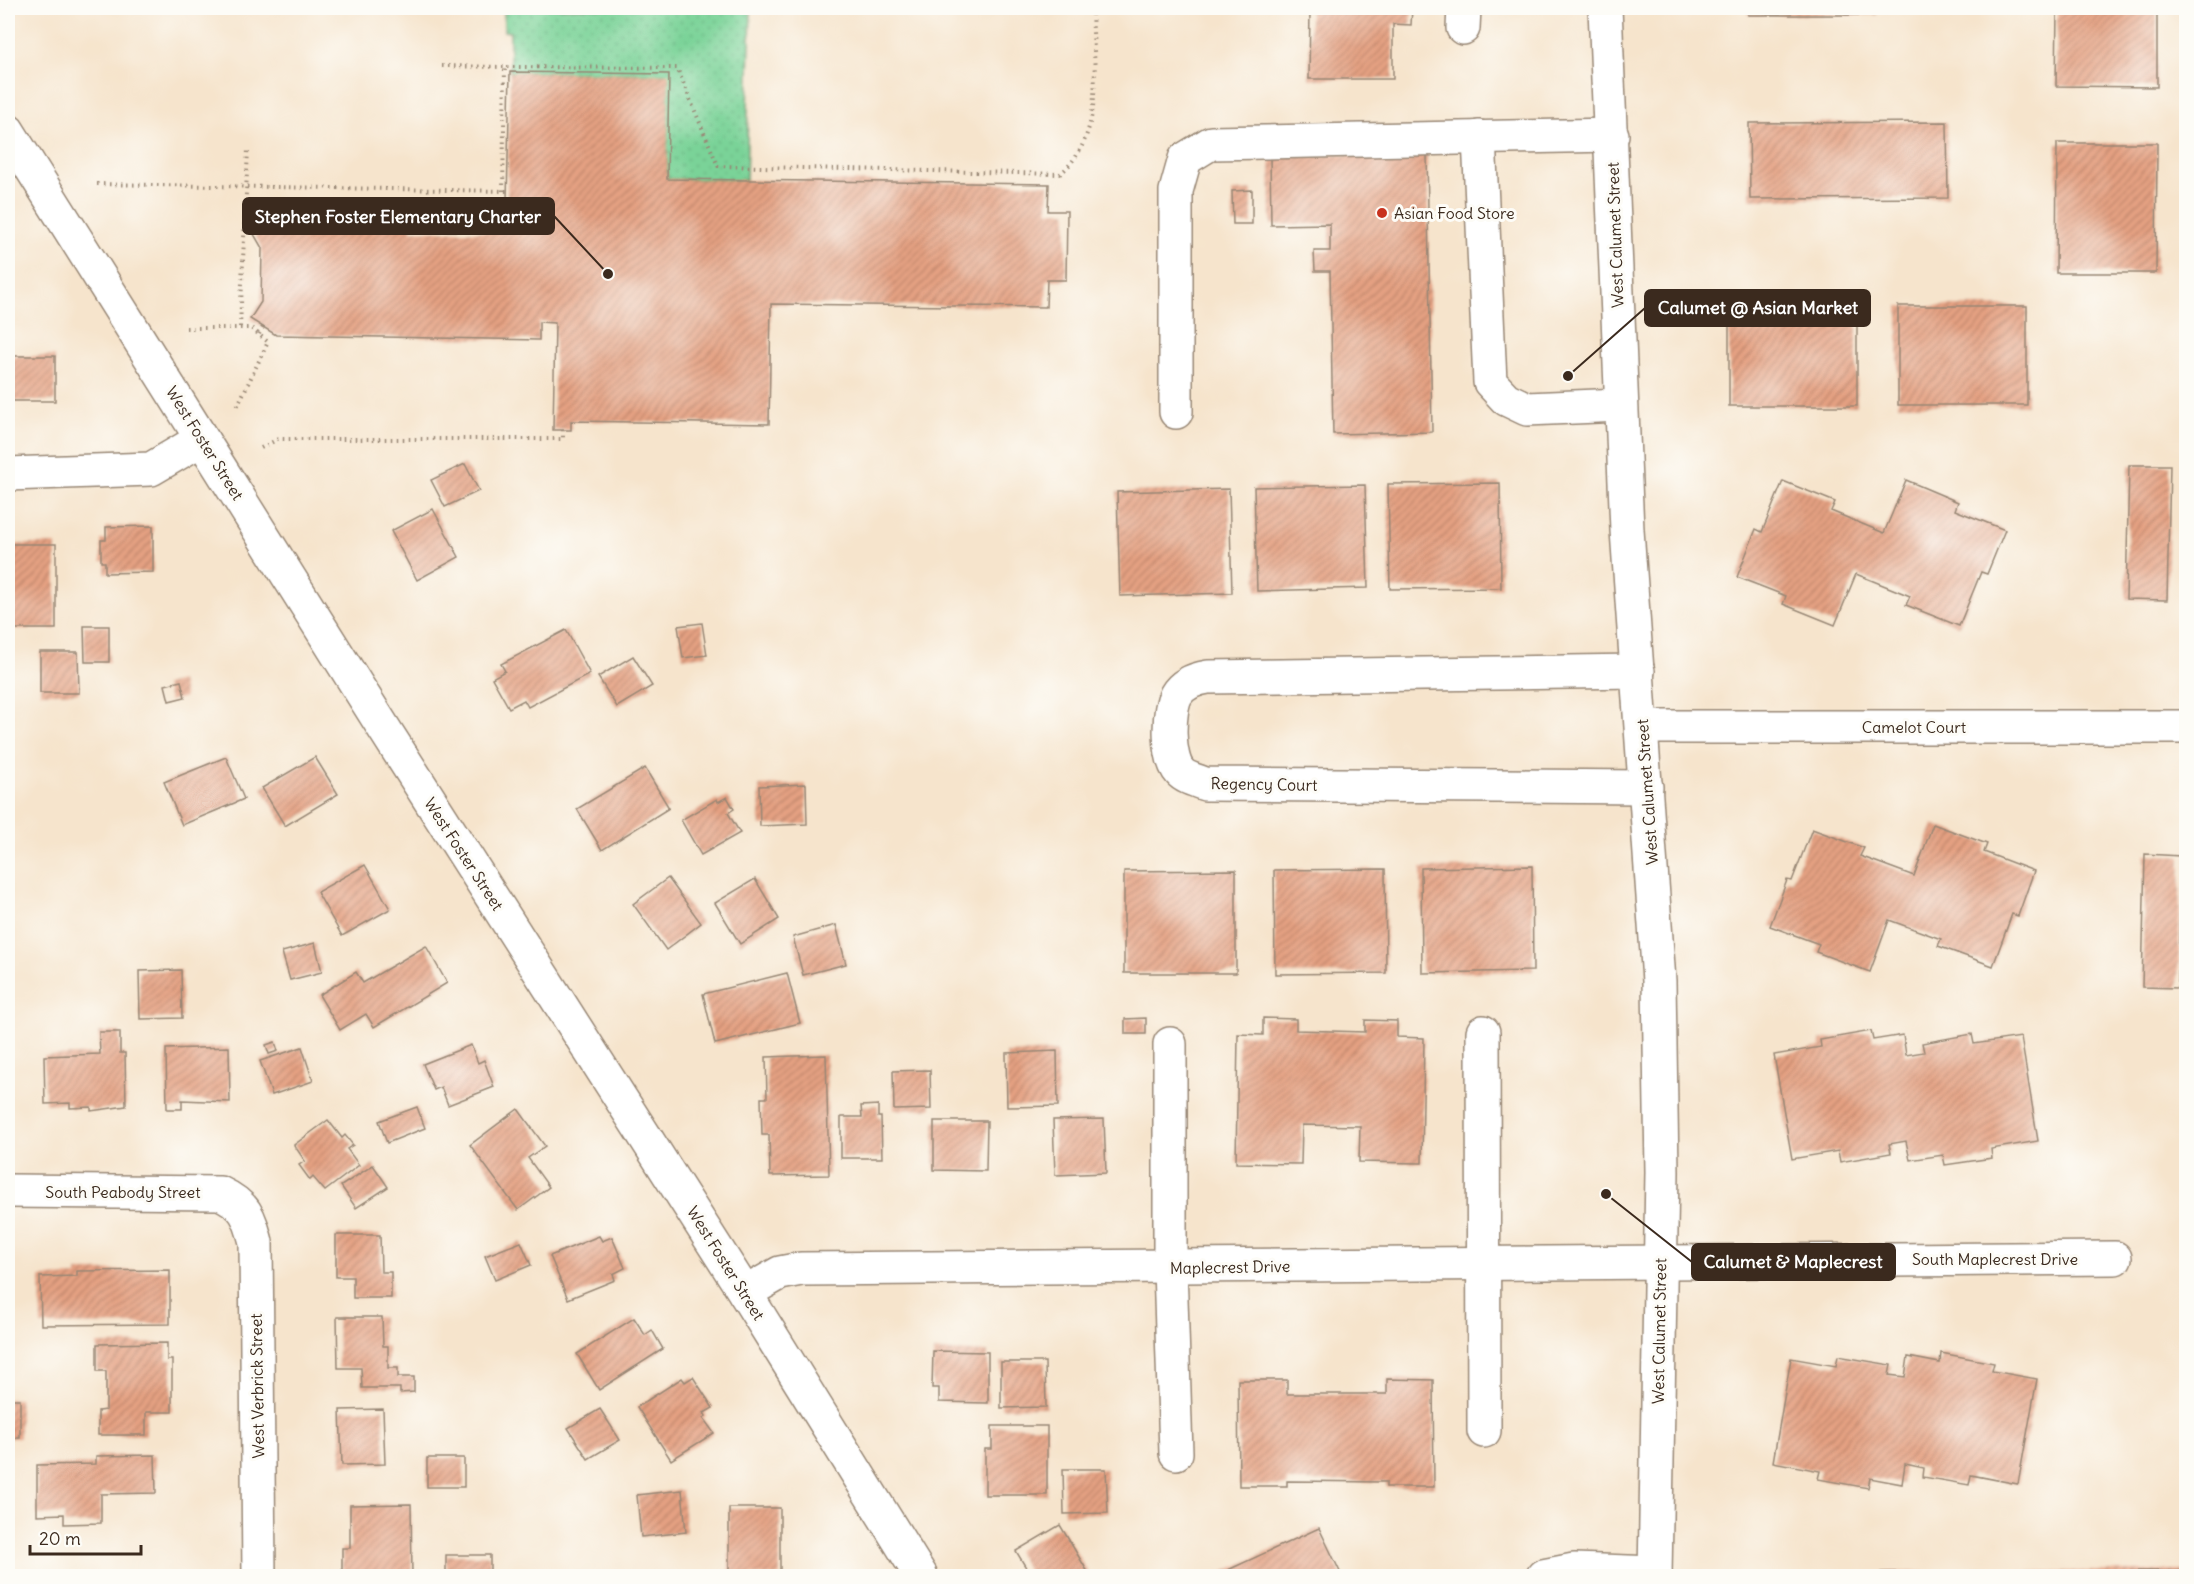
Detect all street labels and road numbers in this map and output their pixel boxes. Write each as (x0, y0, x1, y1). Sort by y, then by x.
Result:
street label: West Calumet Street (1602, 161, 1628, 308)
street label: West Foster Street (162, 382, 248, 504)
street label: Camelot Court (1862, 717, 1967, 737)
street label: West Calumet Street (1632, 718, 1662, 866)
street label: Regency Court (1210, 773, 1318, 795)
street label: West Foster Street (420, 794, 508, 915)
street label: South Peabody Street (45, 1182, 201, 1202)
street label: West Foster Street (683, 1202, 769, 1324)
street label: South Maplecrest Drive (1912, 1249, 2078, 1269)
street label: Maplecrest Drive (1170, 1256, 1290, 1278)
street label: West Calumet Street (1648, 1257, 1670, 1404)
street label: West Verbrick Street (246, 1313, 268, 1459)

